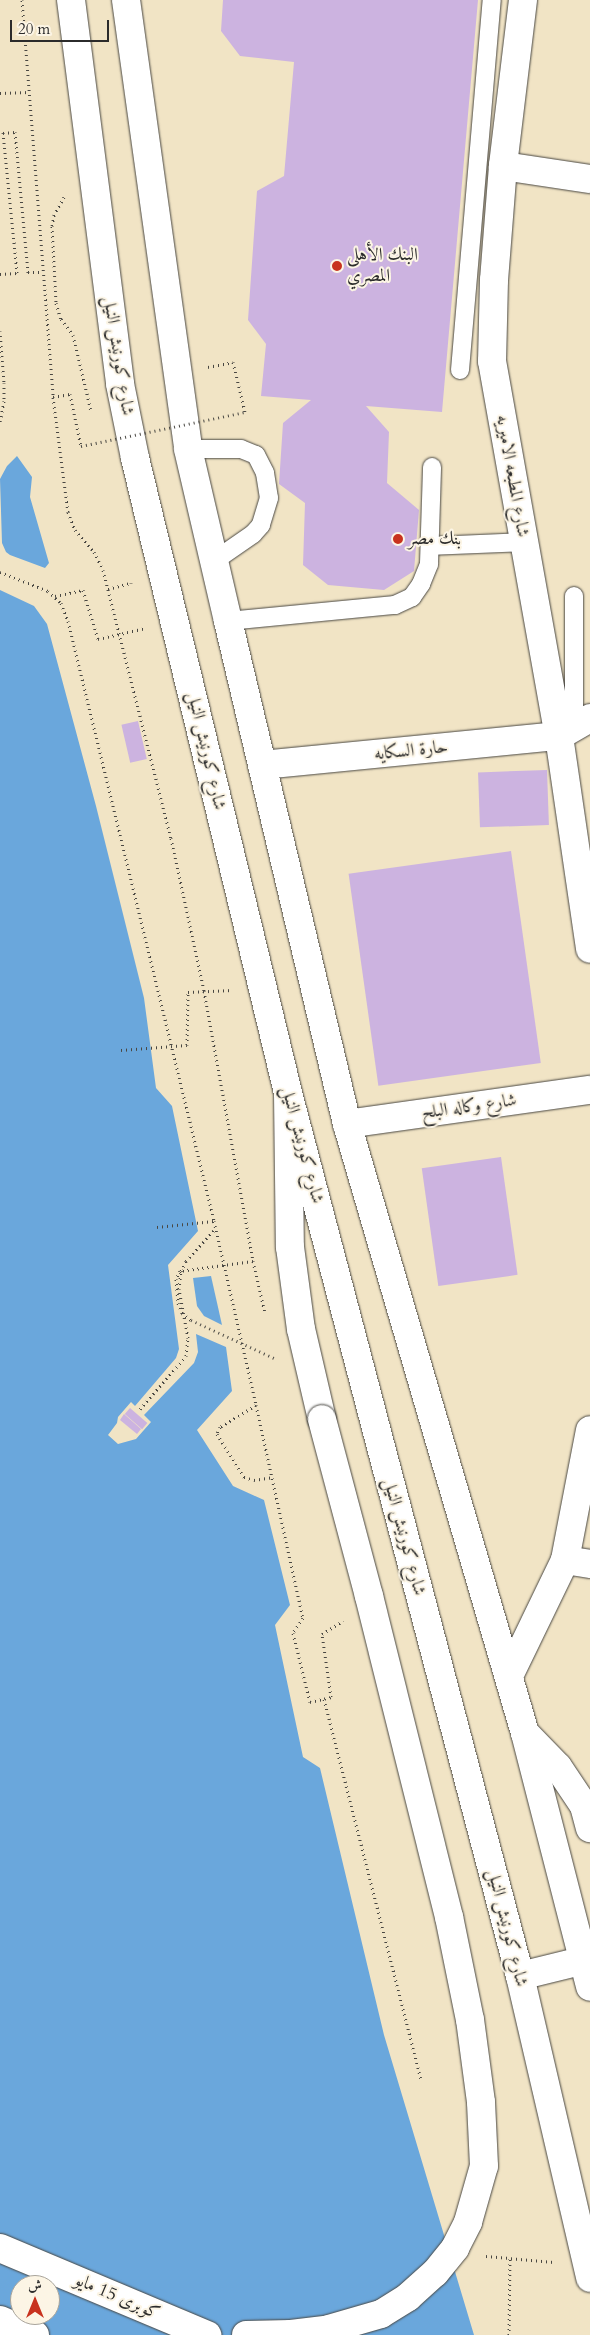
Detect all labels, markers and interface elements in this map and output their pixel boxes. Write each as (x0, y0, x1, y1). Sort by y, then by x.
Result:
scale bar (12, 10, 111, 42)
text: 20 m (18, 19, 50, 39)
place label: البنك الأهلى المصري (347, 245, 418, 288)
marker: البنك الأهلى المصري (331, 260, 343, 272)
street label: شارع كورنيش النيل (98, 295, 138, 417)
street label: شارع المطبعه الاميريه (491, 413, 533, 539)
place label: بنك مصر (408, 528, 461, 550)
marker: بنك مصر (392, 533, 404, 545)
street label: شارع كورنيش النيل (182, 690, 230, 812)
street label: حارة السكايه (373, 736, 449, 766)
street label: شارع كورنيش النيل (276, 1084, 328, 1206)
street label: شارع وكاله البلح (420, 1090, 518, 1124)
street label: شارع كورنيش النيل (378, 1476, 430, 1598)
street label: شارع كورنيش النيل (482, 1867, 532, 1989)
street label: كوبرى 15 مايو (71, 2269, 163, 2325)
north arrow (10, 2275, 60, 2325)
text: ش (28, 2276, 42, 2295)

